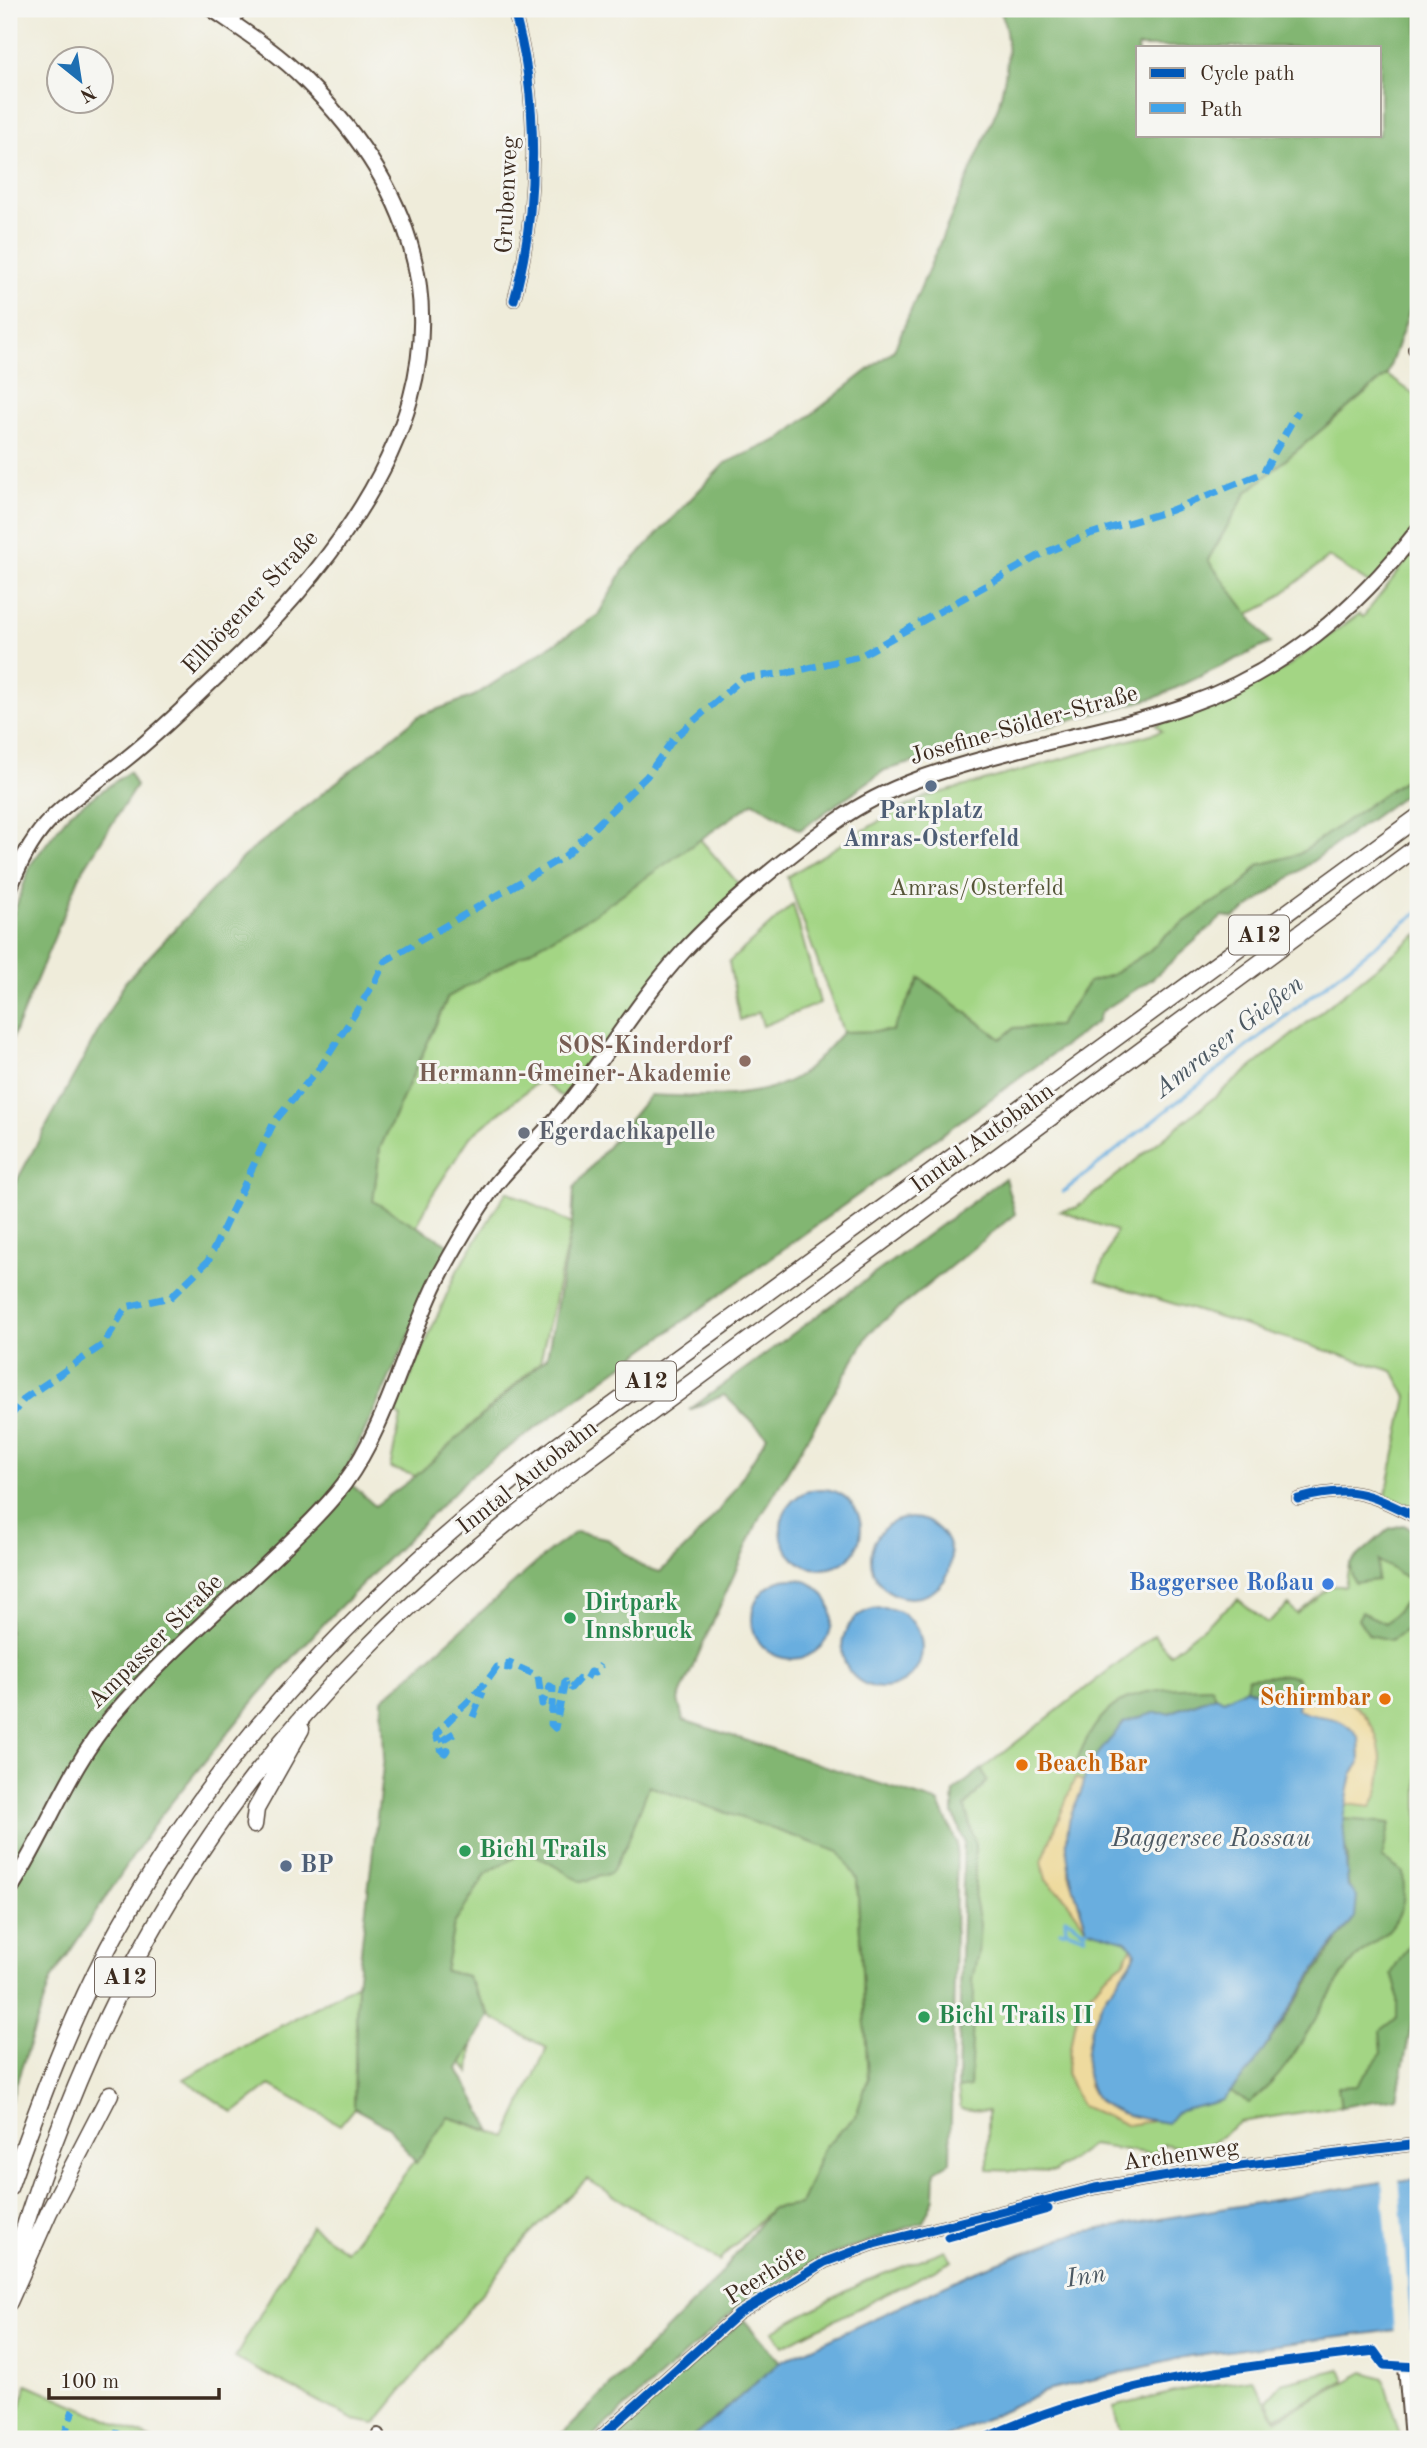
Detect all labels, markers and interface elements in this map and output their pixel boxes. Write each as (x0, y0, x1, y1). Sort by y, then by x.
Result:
north arrow (46, 46, 116, 116)
legend (1136, 46, 1382, 136)
text: Cycle path (1200, 64, 1295, 85)
text: N (76, 81, 98, 105)
text: Path (1200, 100, 1243, 121)
street label: Grubenweg (493, 136, 523, 254)
street label: Ellbögener Straße (178, 526, 324, 680)
street label: Josefine-Sölder-Straße (907, 682, 1141, 770)
marker: Parkplatz Amras-Osterfeld (923, 778, 939, 794)
place label: Parkplatz Amras-Osterfeld (842, 800, 1020, 852)
park label: Amras/Osterfeld (890, 877, 1064, 901)
road number: A12 (1229, 916, 1289, 954)
water label: Amraser Gießen (1148, 971, 1309, 1104)
place label: SOS-Kinderdorf Hermann-Gmeiner-Akademie (418, 1035, 733, 1087)
marker: SOS-Kinderdorf Hermann-Gmeiner-Akademie (737, 1053, 753, 1069)
street label: Inntal Autobahn (907, 1079, 1059, 1199)
place label: Egerdachkapelle (538, 1121, 716, 1145)
marker: Egerdachkapelle (516, 1125, 532, 1141)
road number: A12 (616, 1362, 676, 1400)
street label: Inntal Autobahn (453, 1416, 603, 1540)
street label: Ampasser Straße (84, 1570, 228, 1714)
place label: Baggersee Roßau (1128, 1572, 1314, 1596)
marker: Baggersee Roßau (1320, 1576, 1336, 1592)
place label: Dirtpark Innsbruck (584, 1592, 693, 1644)
marker: Dirtpark Innsbruck (562, 1610, 578, 1626)
place label: Schirmbar (1259, 1687, 1371, 1711)
marker: Schirmbar (1377, 1691, 1393, 1707)
place label: Beach Bar (1036, 1753, 1148, 1777)
marker: Beach Bar (1014, 1757, 1030, 1773)
water label: Baggersee Rossau (1110, 1826, 1311, 1852)
place label: Bichl Trails (479, 1839, 607, 1863)
marker: Bichl Trails (457, 1843, 473, 1859)
place label: BP (300, 1854, 334, 1878)
marker: BP (278, 1858, 294, 1874)
road number: A12 (95, 1958, 155, 1996)
place label: Bichl Trails II (938, 2005, 1093, 2029)
marker: Bichl Trails II (916, 2009, 932, 2025)
street label: Archenweg (1121, 2136, 1241, 2176)
street label: Peerhöfe (721, 2242, 811, 2310)
water label: Inn (1063, 2261, 1108, 2293)
scale bar (49, 2357, 219, 2401)
text: 100 m (60, 2372, 119, 2393)

